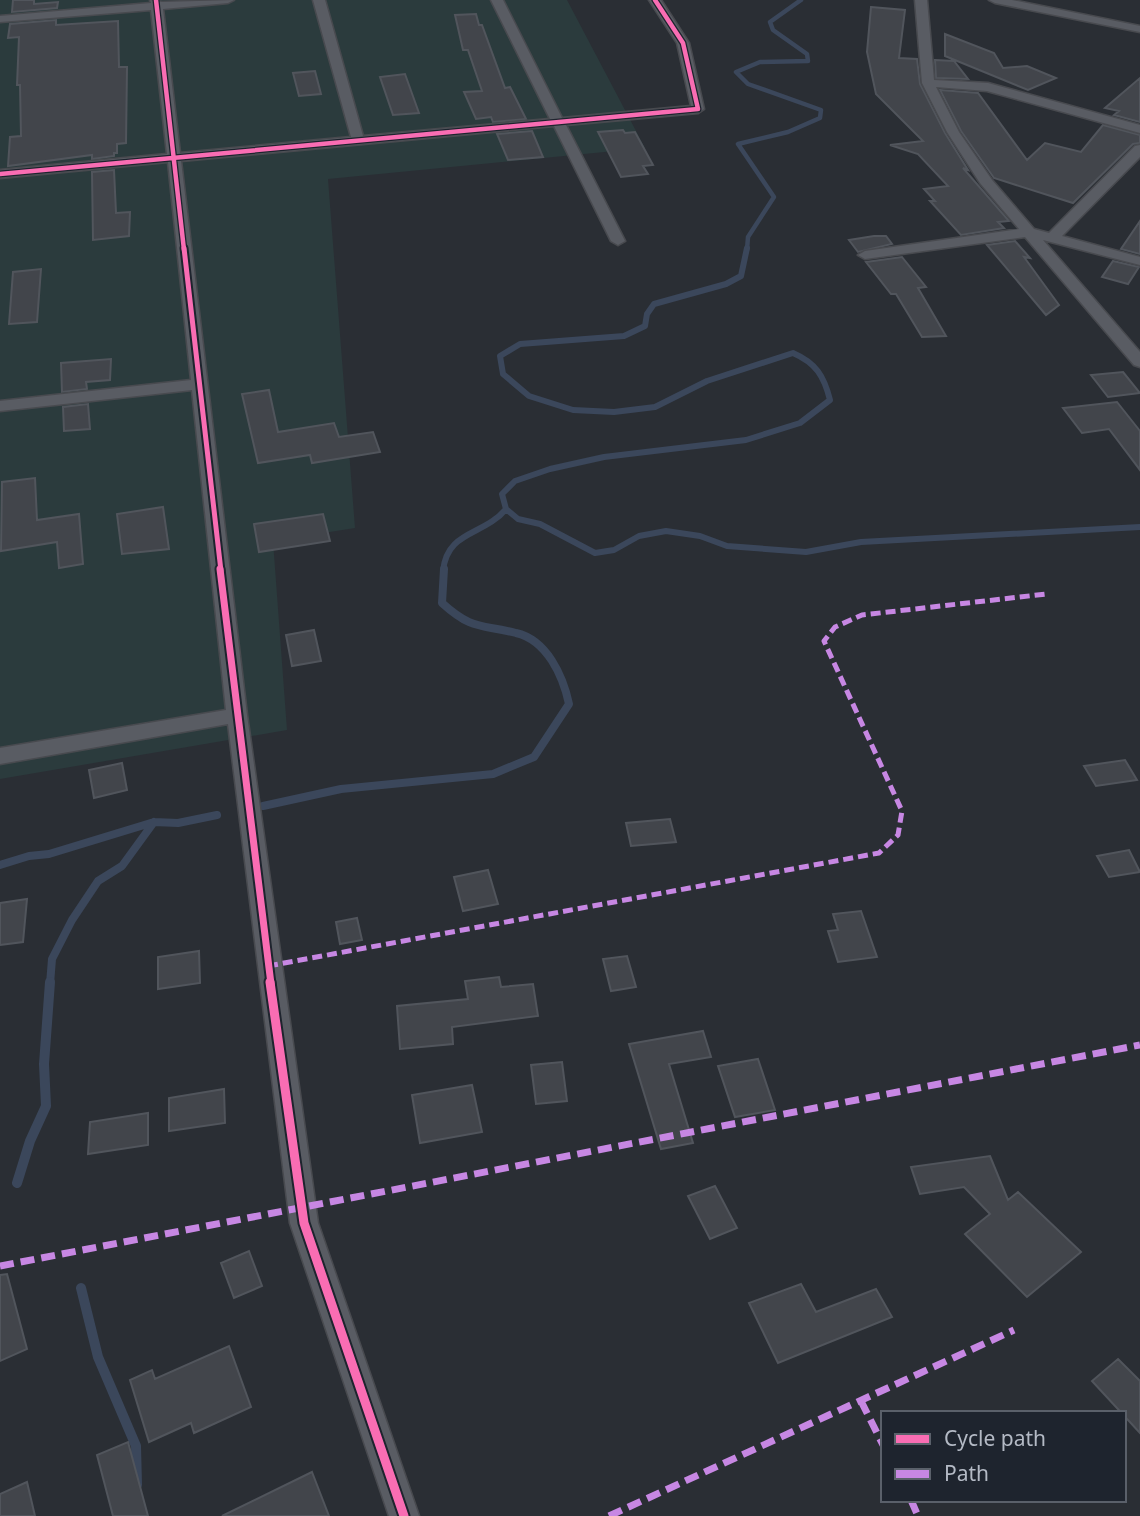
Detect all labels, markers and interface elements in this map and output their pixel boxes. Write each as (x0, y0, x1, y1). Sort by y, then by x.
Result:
legend (881, 1411, 1126, 1502)
text: Cycle path (944, 1424, 1046, 1452)
text: Path (944, 1459, 989, 1487)

